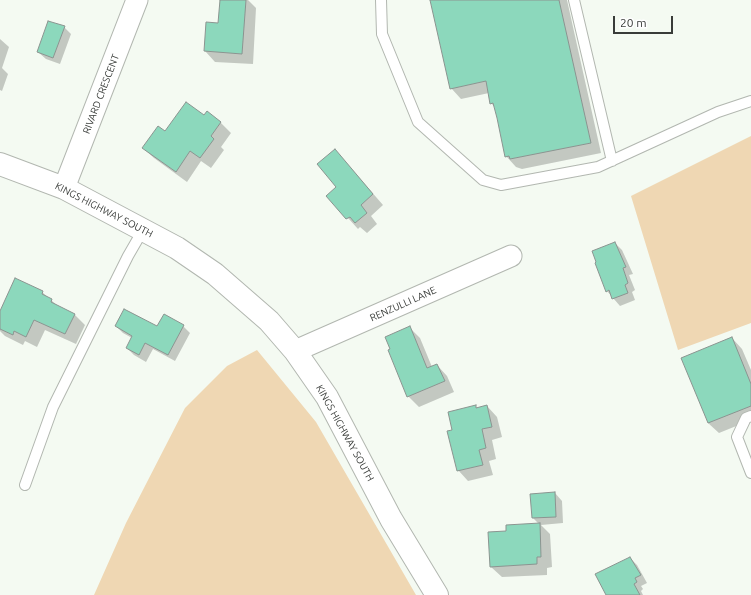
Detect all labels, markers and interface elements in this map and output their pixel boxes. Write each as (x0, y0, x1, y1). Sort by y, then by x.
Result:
scale bar (615, 8, 675, 34)
text: 20 m (620, 16, 647, 29)
street label: RIVARD CRESCENT (80, 52, 122, 136)
street label: KINGS HIGHWAY SOUTH (53, 180, 155, 240)
street label: RENZULLI LANE (368, 284, 438, 324)
street label: KINGS HIGHWAY SOUTH (313, 383, 377, 483)

